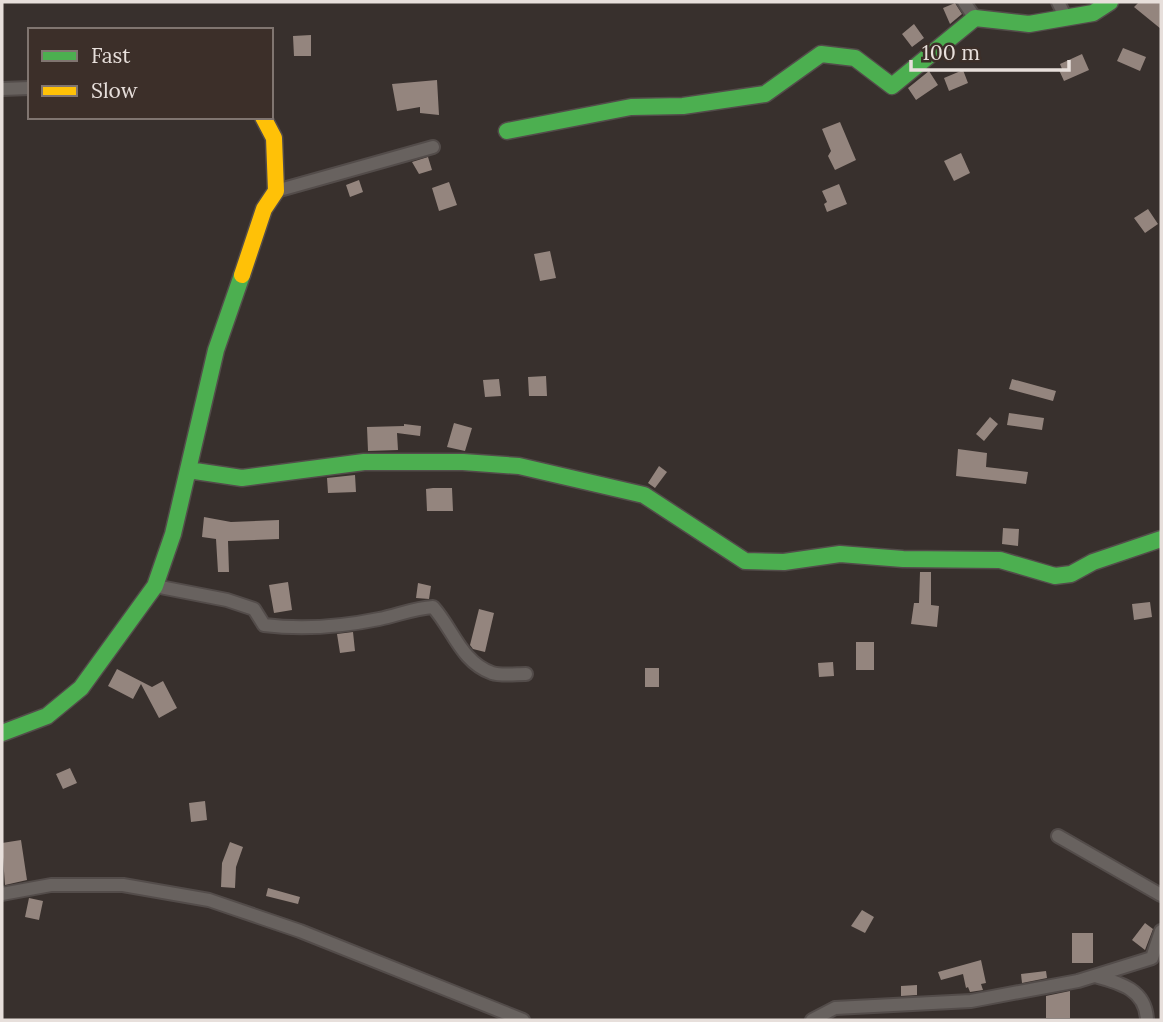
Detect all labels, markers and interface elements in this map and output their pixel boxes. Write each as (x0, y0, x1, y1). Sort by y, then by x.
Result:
legend (28, 28, 273, 119)
scale bar (911, 28, 1068, 72)
text: 100 m (922, 39, 980, 66)
text: Fast (91, 42, 131, 69)
text: Slow (91, 77, 138, 104)

